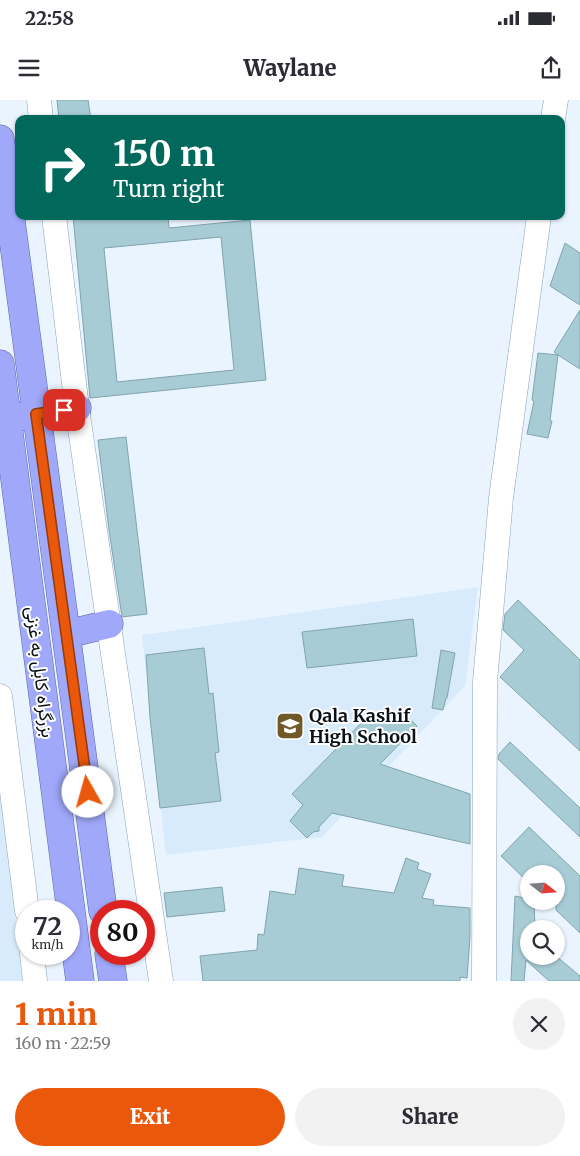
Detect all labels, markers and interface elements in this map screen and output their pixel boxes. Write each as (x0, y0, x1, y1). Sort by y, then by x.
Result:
text: 22:58 (25, 6, 74, 30)
icon: menu (15, 54, 43, 82)
text: Waylane (243, 54, 337, 82)
icon: share (537, 54, 565, 82)
text: 150 m (113, 132, 215, 176)
icon: right (30, 135, 95, 200)
text: Turn right (113, 175, 224, 203)
pin (43, 389, 85, 431)
icon: arrive (50, 396, 78, 424)
street label: بزرگراه کابل به غزنی (21, 605, 60, 739)
place label: Qala Kashif High School (309, 704, 417, 748)
school or university icon: Qala Kashif High School (275, 711, 305, 741)
position arrow (61, 765, 113, 817)
north arrow (520, 865, 565, 910)
map controls (520, 865, 565, 965)
speed limit sign: 80 (90, 900, 155, 965)
text: 72 (33, 910, 62, 942)
button: search (520, 920, 565, 965)
text: km/h (32, 937, 63, 952)
text: 1 min (15, 995, 97, 1033)
button: close (513, 998, 565, 1050)
text: 160 m · 22:59 (15, 1033, 111, 1053)
button: Exit (15, 1088, 285, 1146)
button: Share (295, 1088, 565, 1146)

